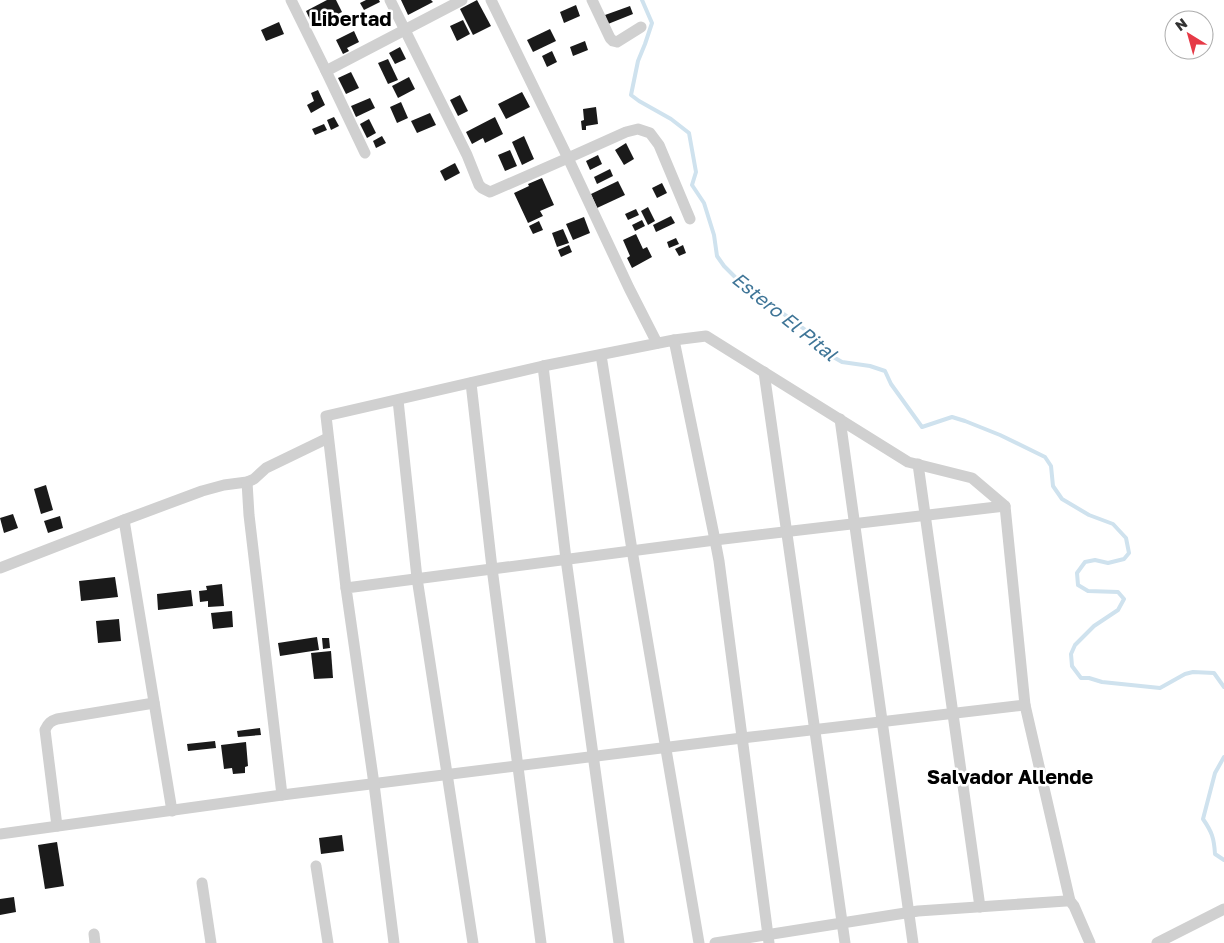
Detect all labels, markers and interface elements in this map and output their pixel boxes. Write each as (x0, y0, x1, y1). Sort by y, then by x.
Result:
district label: Libertad (310, 6, 392, 30)
north arrow (1164, 10, 1214, 60)
text: N (1172, 14, 1190, 34)
water label: Estero El Pital (728, 267, 843, 366)
district label: Salvador Allende (927, 764, 1093, 788)

